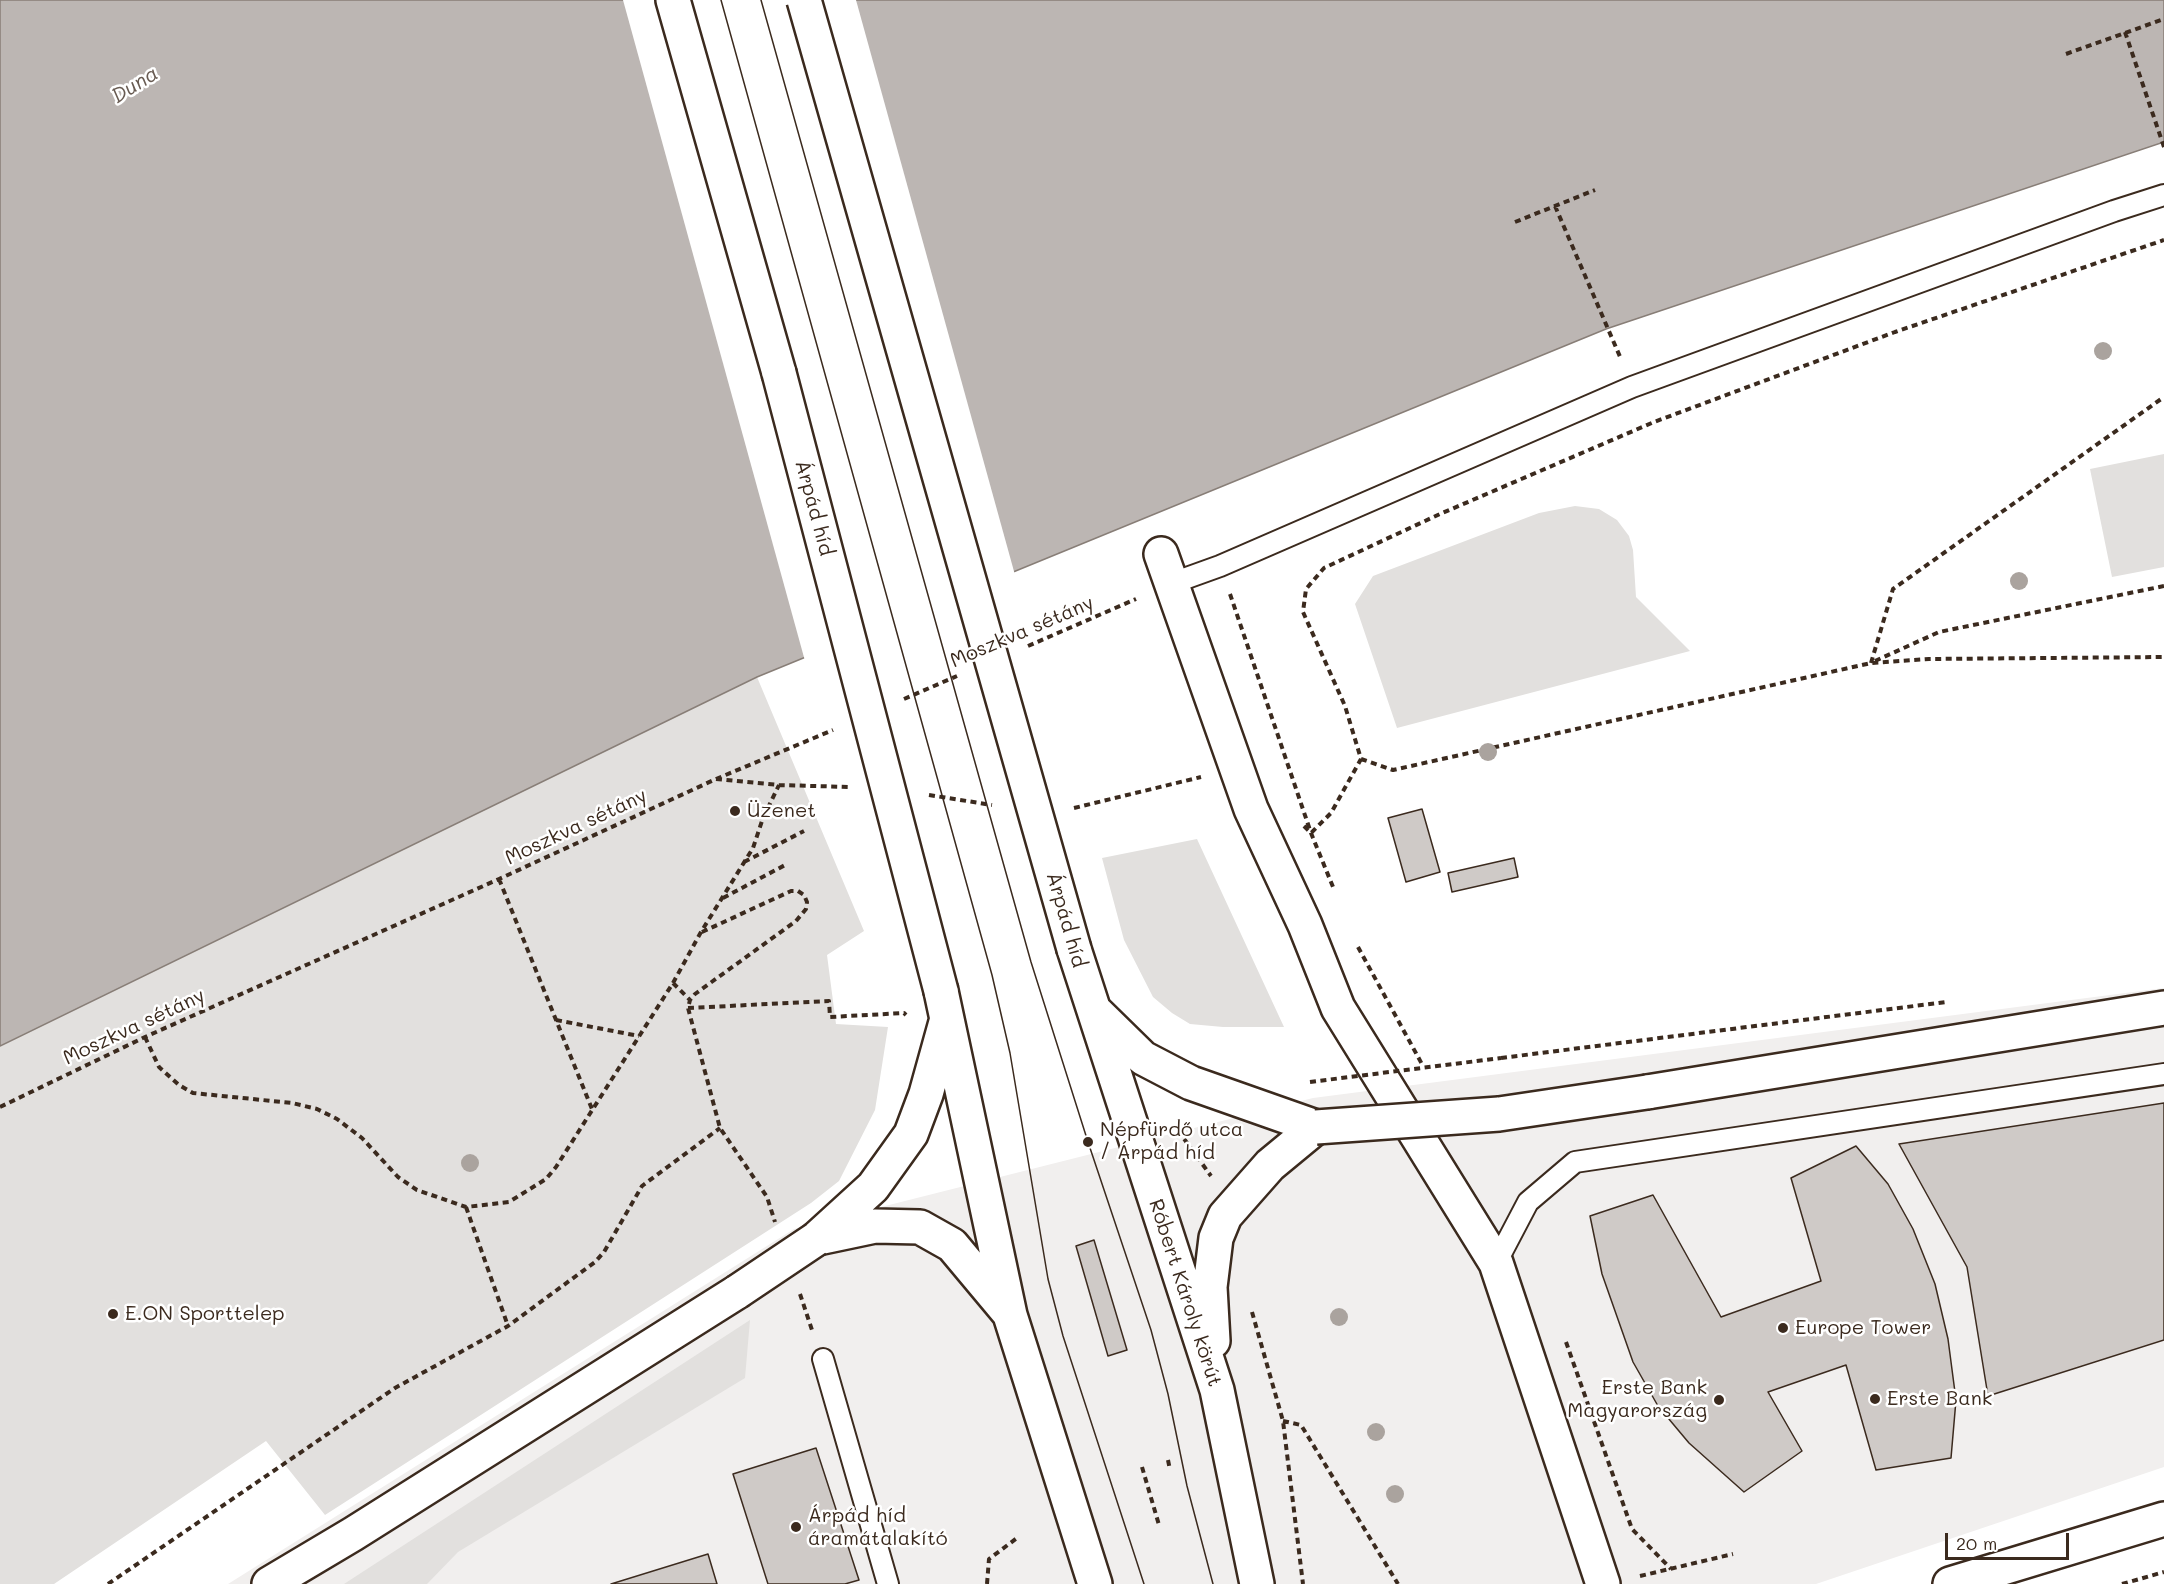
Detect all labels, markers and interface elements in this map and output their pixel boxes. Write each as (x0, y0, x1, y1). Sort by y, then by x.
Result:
water label: Duna (107, 61, 163, 109)
street label: Árpád híd (790, 458, 838, 558)
street label: Moszkva sétány (947, 591, 1097, 673)
street label: Moszkva sétány (501, 784, 651, 870)
place label: Üzenet (747, 799, 816, 823)
marker: Üzenet (728, 804, 742, 818)
street label: Árpád híd (1041, 870, 1091, 970)
street label: Moszkva sétány (59, 984, 209, 1070)
place label: Népfürdő utca / Árpád híd (1100, 1118, 1243, 1165)
marker: Népfürdő utca / Árpád híd (1081, 1135, 1095, 1149)
street label: Róbert Károly körút (1143, 1196, 1227, 1390)
place label: E.ON Sporttelep (125, 1302, 285, 1326)
marker: E.ON Sporttelep (106, 1307, 120, 1321)
place label: Europe Tower (1795, 1316, 1931, 1340)
marker: Europe Tower (1776, 1321, 1790, 1335)
place label: Erste Bank Magyarország (1567, 1376, 1707, 1423)
place label: Erste Bank (1887, 1387, 1992, 1411)
marker: Erste Bank (1868, 1392, 1882, 1406)
marker: Erste Bank Magyarország (1712, 1393, 1726, 1407)
place label: Árpád híd áramátalakító (808, 1504, 948, 1551)
marker: Árpád híd áramátalakító (789, 1520, 803, 1534)
scale bar (1948, 1521, 2072, 1559)
text: 20 m (1956, 1531, 1997, 1555)

